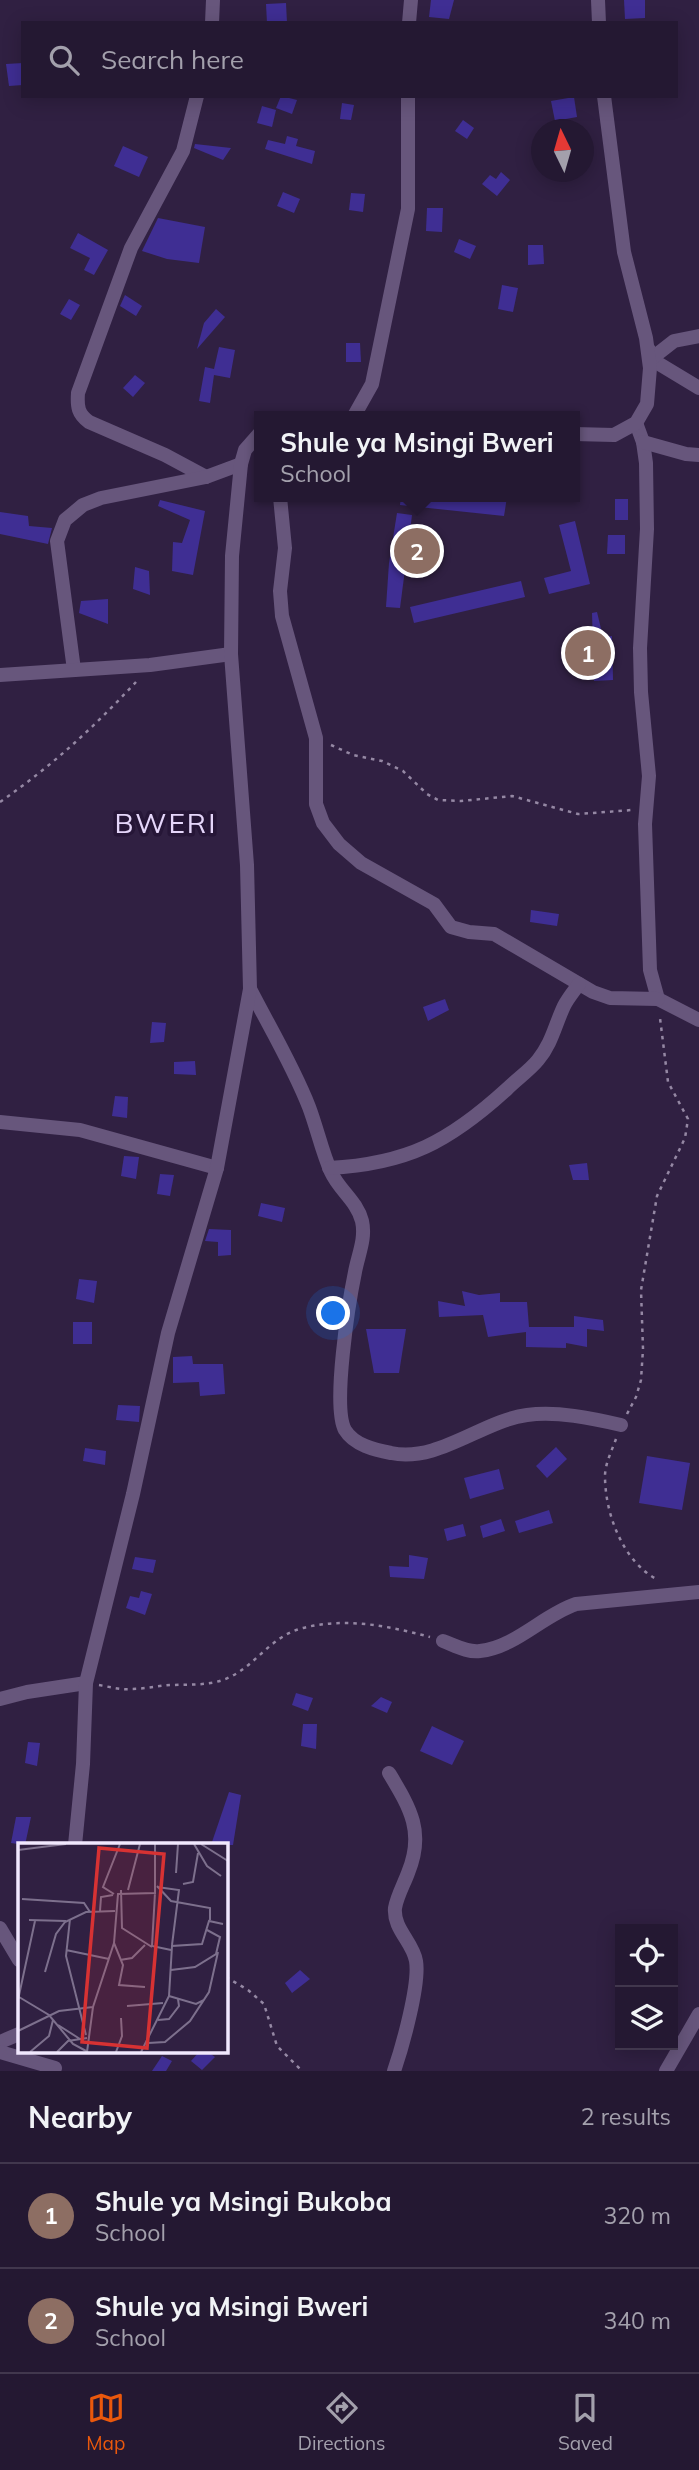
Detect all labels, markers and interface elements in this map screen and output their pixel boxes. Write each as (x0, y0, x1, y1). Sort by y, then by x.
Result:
search box (21, 21, 678, 98)
icon: search (45, 41, 83, 79)
text: Search here (101, 43, 244, 76)
north arrow (531, 119, 594, 182)
popup (254, 411, 580, 502)
text: Shule ya Msingi Bweri (280, 426, 554, 459)
text: School (280, 459, 351, 488)
pin: 2 (394, 525, 440, 577)
pin: 1 (565, 627, 611, 679)
district label: BWERI (115, 805, 218, 840)
your location (316, 1296, 350, 1330)
inset map (18, 1843, 228, 2054)
map controls (615, 1924, 678, 2050)
button: locate (615, 1924, 678, 1987)
button: layers (615, 1987, 678, 2050)
text: Nearby (28, 2098, 132, 2136)
text: 2 results (581, 2102, 671, 2131)
text: Shule ya Msingi Bukoba (95, 2185, 392, 2218)
text: 1 (44, 2201, 58, 2230)
text: 320 m (603, 2201, 671, 2230)
text: School (95, 2218, 166, 2247)
text: Shule ya Msingi Bweri (95, 2290, 368, 2323)
text: 2 (44, 2306, 58, 2335)
text: 340 m (603, 2306, 671, 2335)
text: School (95, 2323, 166, 2352)
tab: Map (86, 2389, 125, 2455)
tab: Directions (298, 2389, 386, 2455)
tab: Saved (558, 2389, 613, 2455)

